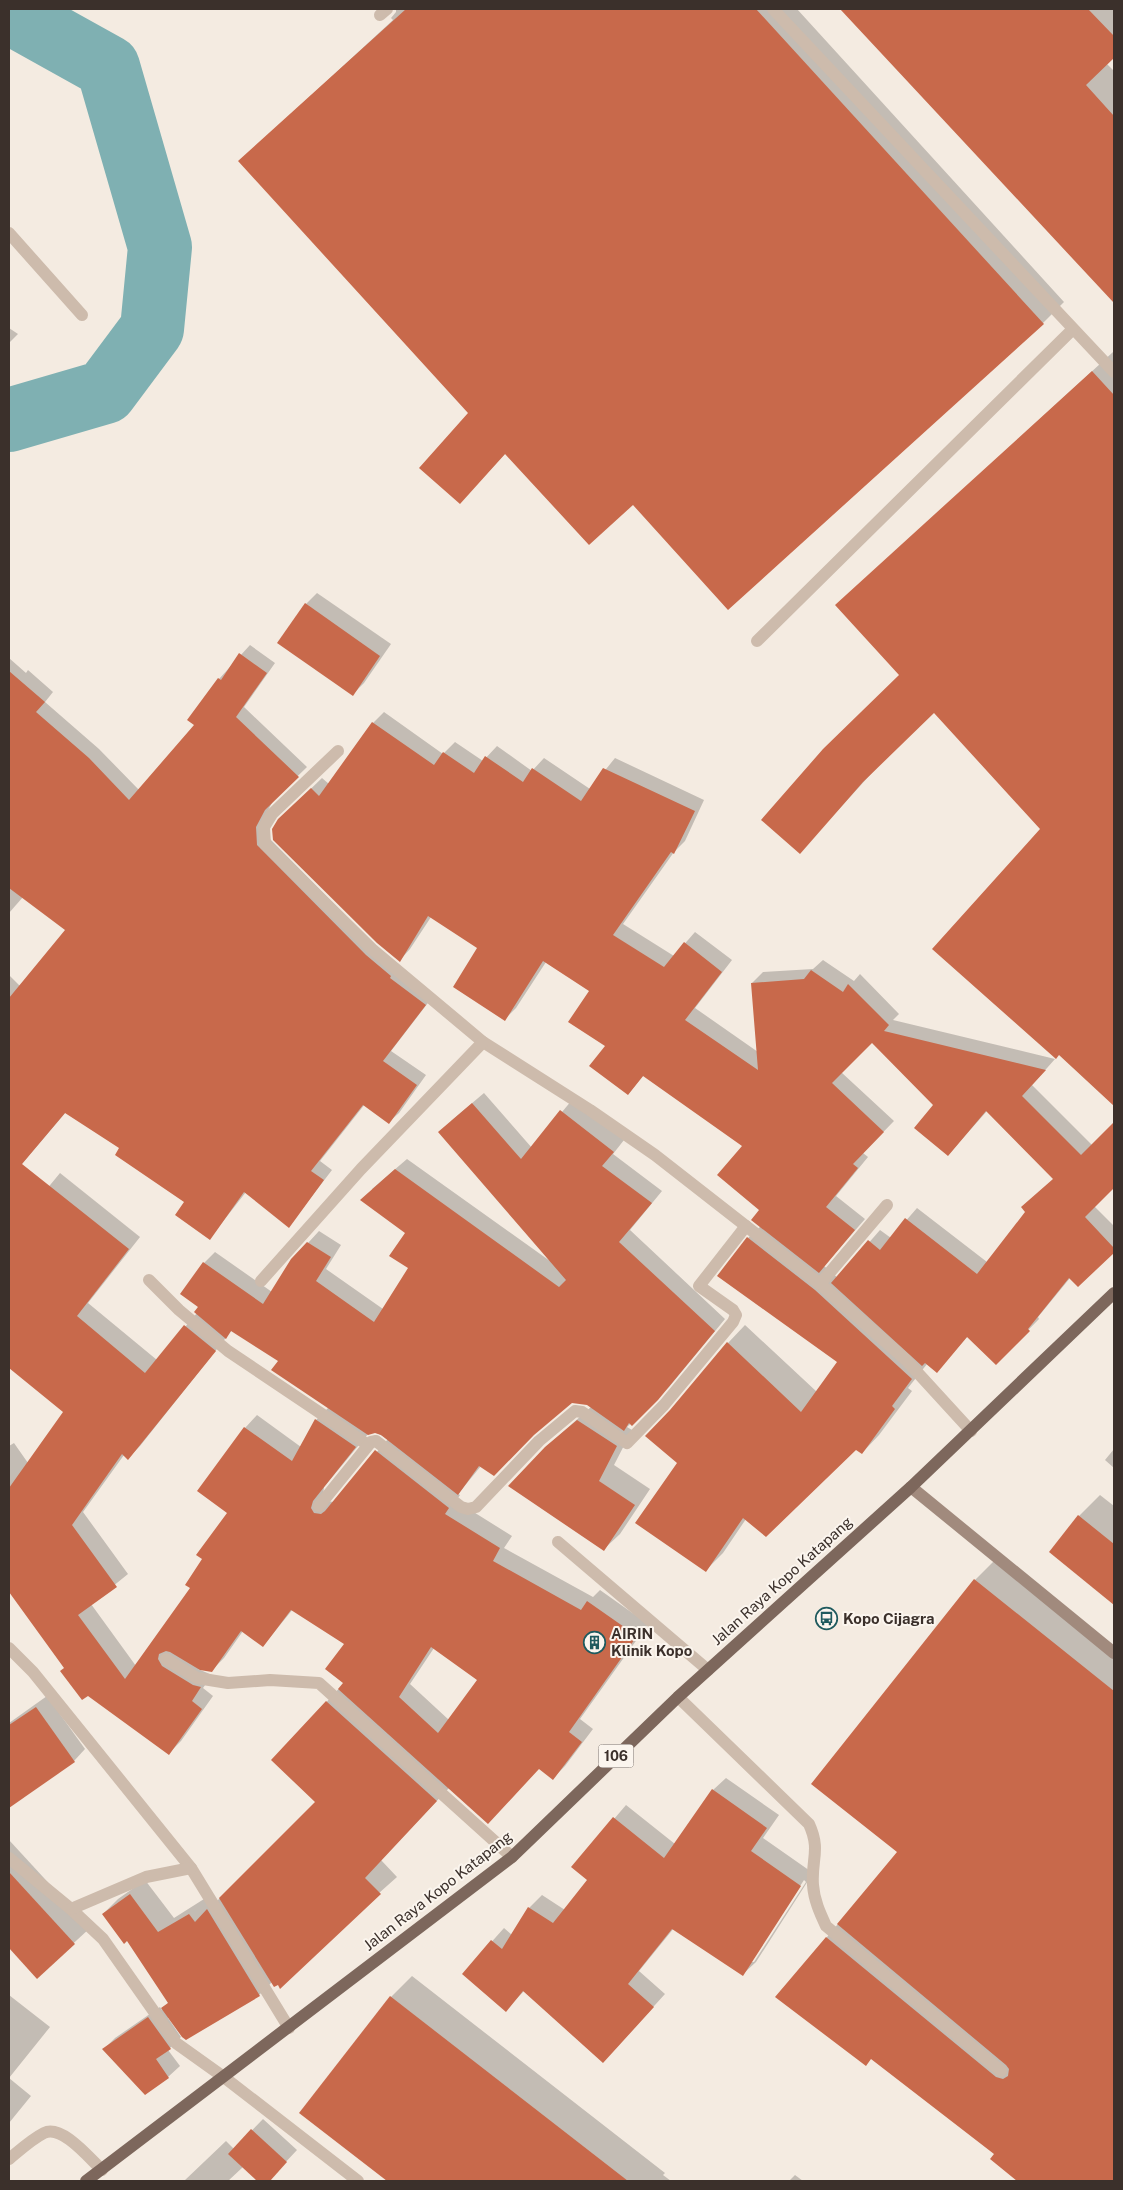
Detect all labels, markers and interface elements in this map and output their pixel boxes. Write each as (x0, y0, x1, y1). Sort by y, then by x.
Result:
street label: Jalan Raya Kopo Katapang (708, 1513, 856, 1648)
bus stop icon: Kopo Cijagra (815, 1607, 839, 1631)
place label: Kopo Cijagra (843, 1610, 935, 1627)
place label: AIRIN Klinik Kopo (611, 1625, 693, 1659)
building icon: AIRIN Klinik Kopo (583, 1631, 607, 1655)
road number: 106 (598, 1744, 634, 1768)
street label: Jalan Raya Kopo Katapang (360, 1827, 515, 1954)

